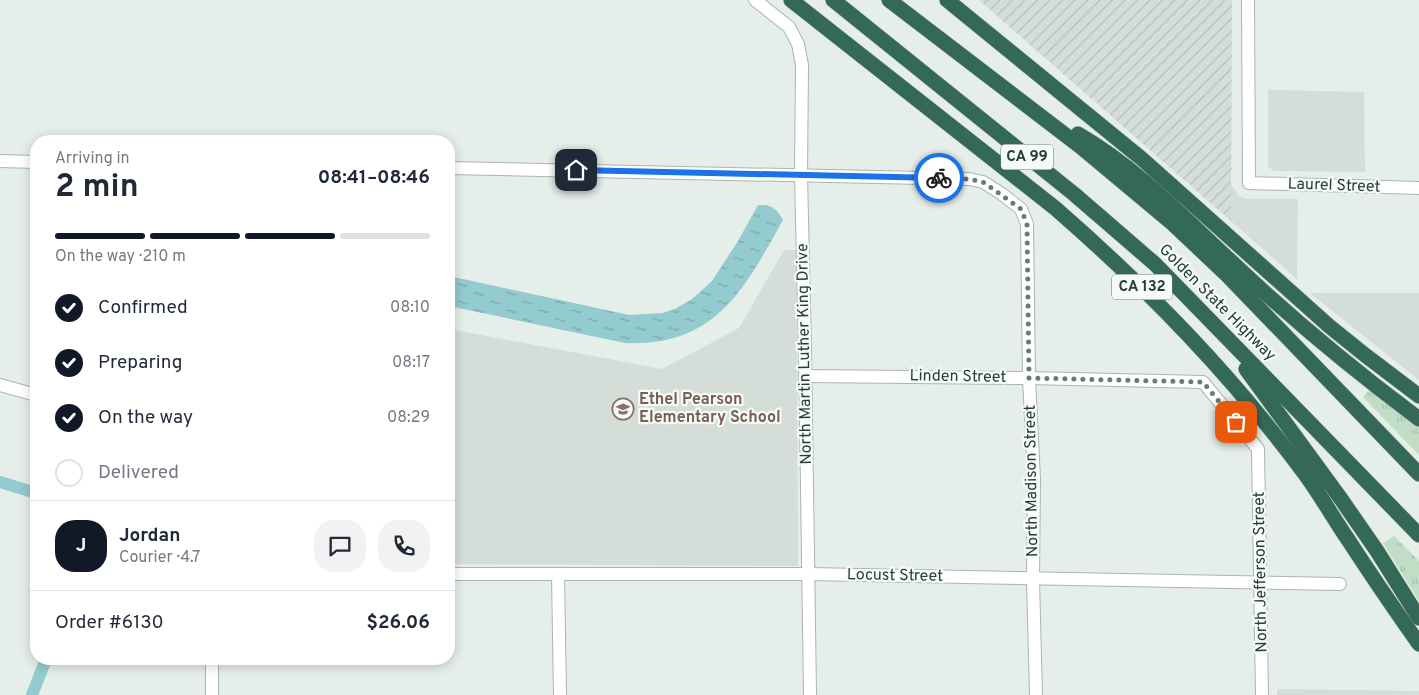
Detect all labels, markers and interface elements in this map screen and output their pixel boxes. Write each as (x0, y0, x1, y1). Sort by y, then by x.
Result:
road number: CA 99 (1001, 144, 1053, 170)
text: Arriving in (55, 149, 130, 169)
pin (555, 149, 597, 191)
courier (914, 153, 964, 203)
icon: home (562, 156, 590, 184)
icon: bike (925, 164, 953, 192)
text: 08:41–08:46 (318, 166, 430, 190)
text: 2 min (55, 168, 139, 208)
street label: Laurel Street (1287, 174, 1381, 198)
street label: Golden State Highway (1154, 240, 1280, 366)
street label: North Martin Luther King Drive (793, 243, 817, 465)
text: On the way · 210 m (55, 247, 186, 267)
road number: CA 132 (1112, 274, 1172, 300)
icon: check (55, 294, 83, 322)
text: Confirmed (98, 296, 188, 320)
text: 08:10 (390, 298, 430, 318)
icon: check (55, 349, 83, 377)
text: Preparing (98, 351, 182, 375)
text: 08:17 (392, 353, 430, 373)
street label: Linden Street (909, 366, 1007, 388)
place label: Ethel Pearson Elementary School (639, 390, 781, 428)
school or university icon: Ethel Pearson Elementary School (611, 397, 635, 421)
pin (1215, 401, 1257, 443)
icon: check (55, 404, 83, 432)
street label: North Madison Street (1021, 405, 1043, 557)
text: On the way (98, 406, 193, 430)
text: 08:29 (387, 408, 430, 428)
icon: bag (1222, 408, 1250, 436)
text: Delivered (98, 461, 179, 485)
street label: North Jefferson Street (1250, 491, 1272, 653)
button: chat (314, 520, 366, 572)
button: phone (378, 520, 430, 572)
text: Jordan (119, 524, 181, 548)
text: J (76, 534, 86, 558)
text: Courier · 4.7 (119, 548, 200, 568)
street label: Locust Street (847, 565, 943, 587)
text: Order #6130 (55, 611, 164, 635)
text: $26.06 (366, 611, 430, 635)

